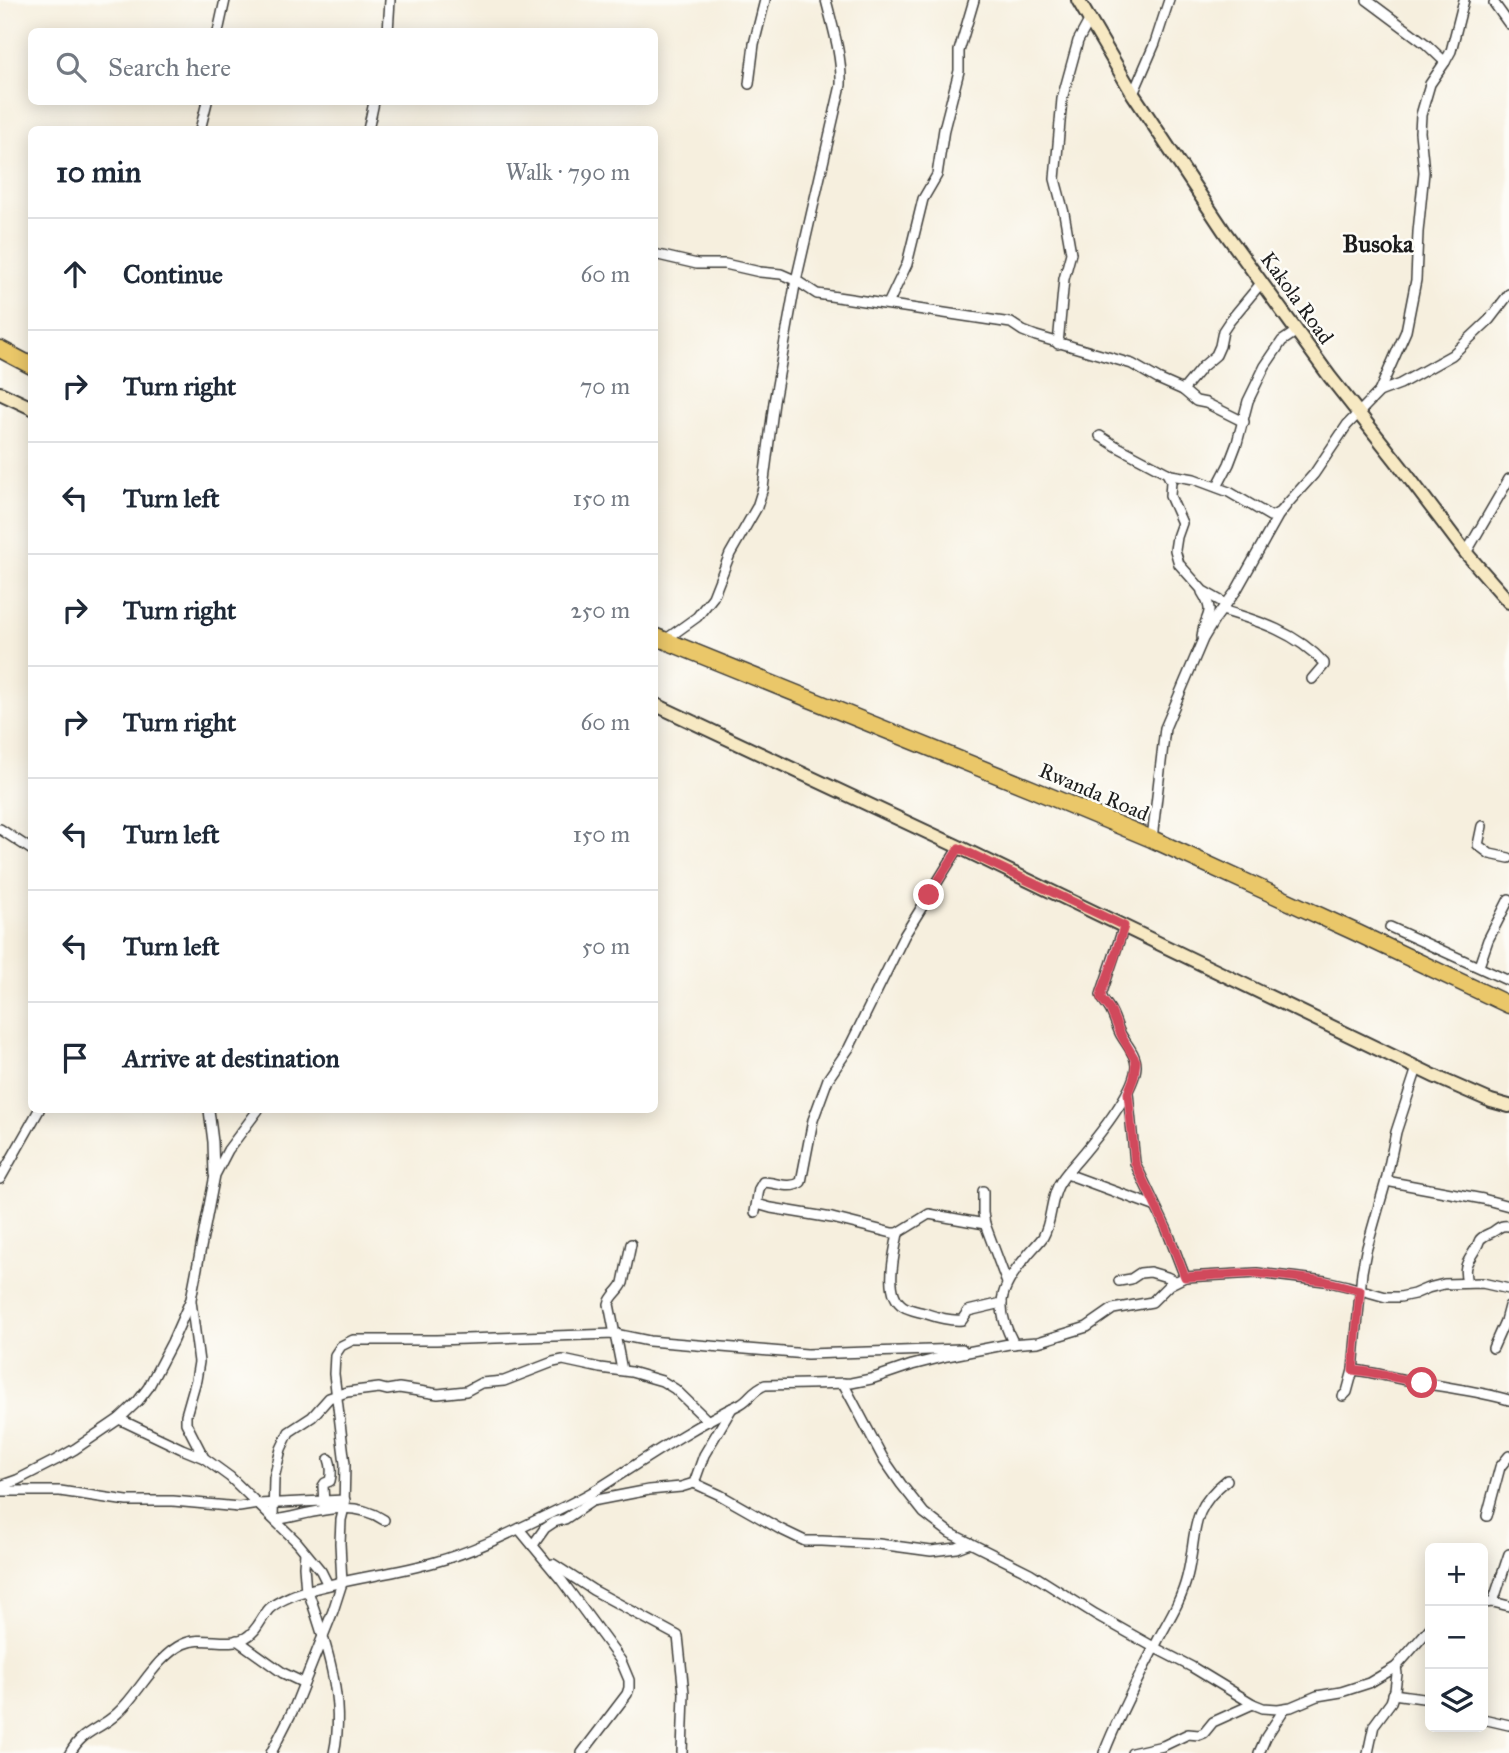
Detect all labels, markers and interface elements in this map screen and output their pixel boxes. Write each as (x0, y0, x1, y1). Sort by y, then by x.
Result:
search box (28, 28, 658, 105)
icon: search (52, 48, 90, 86)
text: Search here (108, 51, 231, 83)
text: 10 min (56, 154, 141, 190)
text: Walk · 790 m (505, 158, 630, 186)
district label: Busoka (1343, 229, 1414, 259)
street label: Kakola Road (1255, 247, 1339, 350)
icon: ahead (56, 255, 94, 293)
text: Continue (123, 258, 223, 290)
text: 60 m (581, 260, 630, 288)
icon: right (56, 367, 94, 405)
text: Turn right (123, 370, 236, 402)
text: 70 m (580, 372, 630, 400)
icon: left (56, 479, 94, 517)
text: Turn left (123, 482, 219, 514)
text: 150 m (573, 484, 630, 512)
icon: right (56, 591, 94, 629)
text: Turn right (123, 594, 236, 626)
text: 250 m (570, 596, 630, 624)
icon: right (56, 703, 94, 741)
text: Turn right (123, 706, 236, 738)
text: 60 m (581, 708, 630, 736)
street label: Rwanda Road (1035, 757, 1153, 827)
icon: left (56, 815, 94, 853)
text: Turn left (123, 818, 219, 850)
text: 150 m (573, 820, 630, 848)
route end (913, 879, 944, 910)
icon: left (56, 927, 94, 965)
text: Turn left (123, 930, 219, 962)
text: 50 m (582, 932, 630, 960)
icon: arrive (56, 1039, 94, 1077)
text: Arrive at destination (123, 1042, 340, 1074)
route start (1406, 1367, 1437, 1398)
map controls (1425, 1543, 1488, 1732)
button: + (1425, 1543, 1488, 1606)
button: − (1425, 1606, 1488, 1669)
button: layers (1425, 1669, 1488, 1732)

